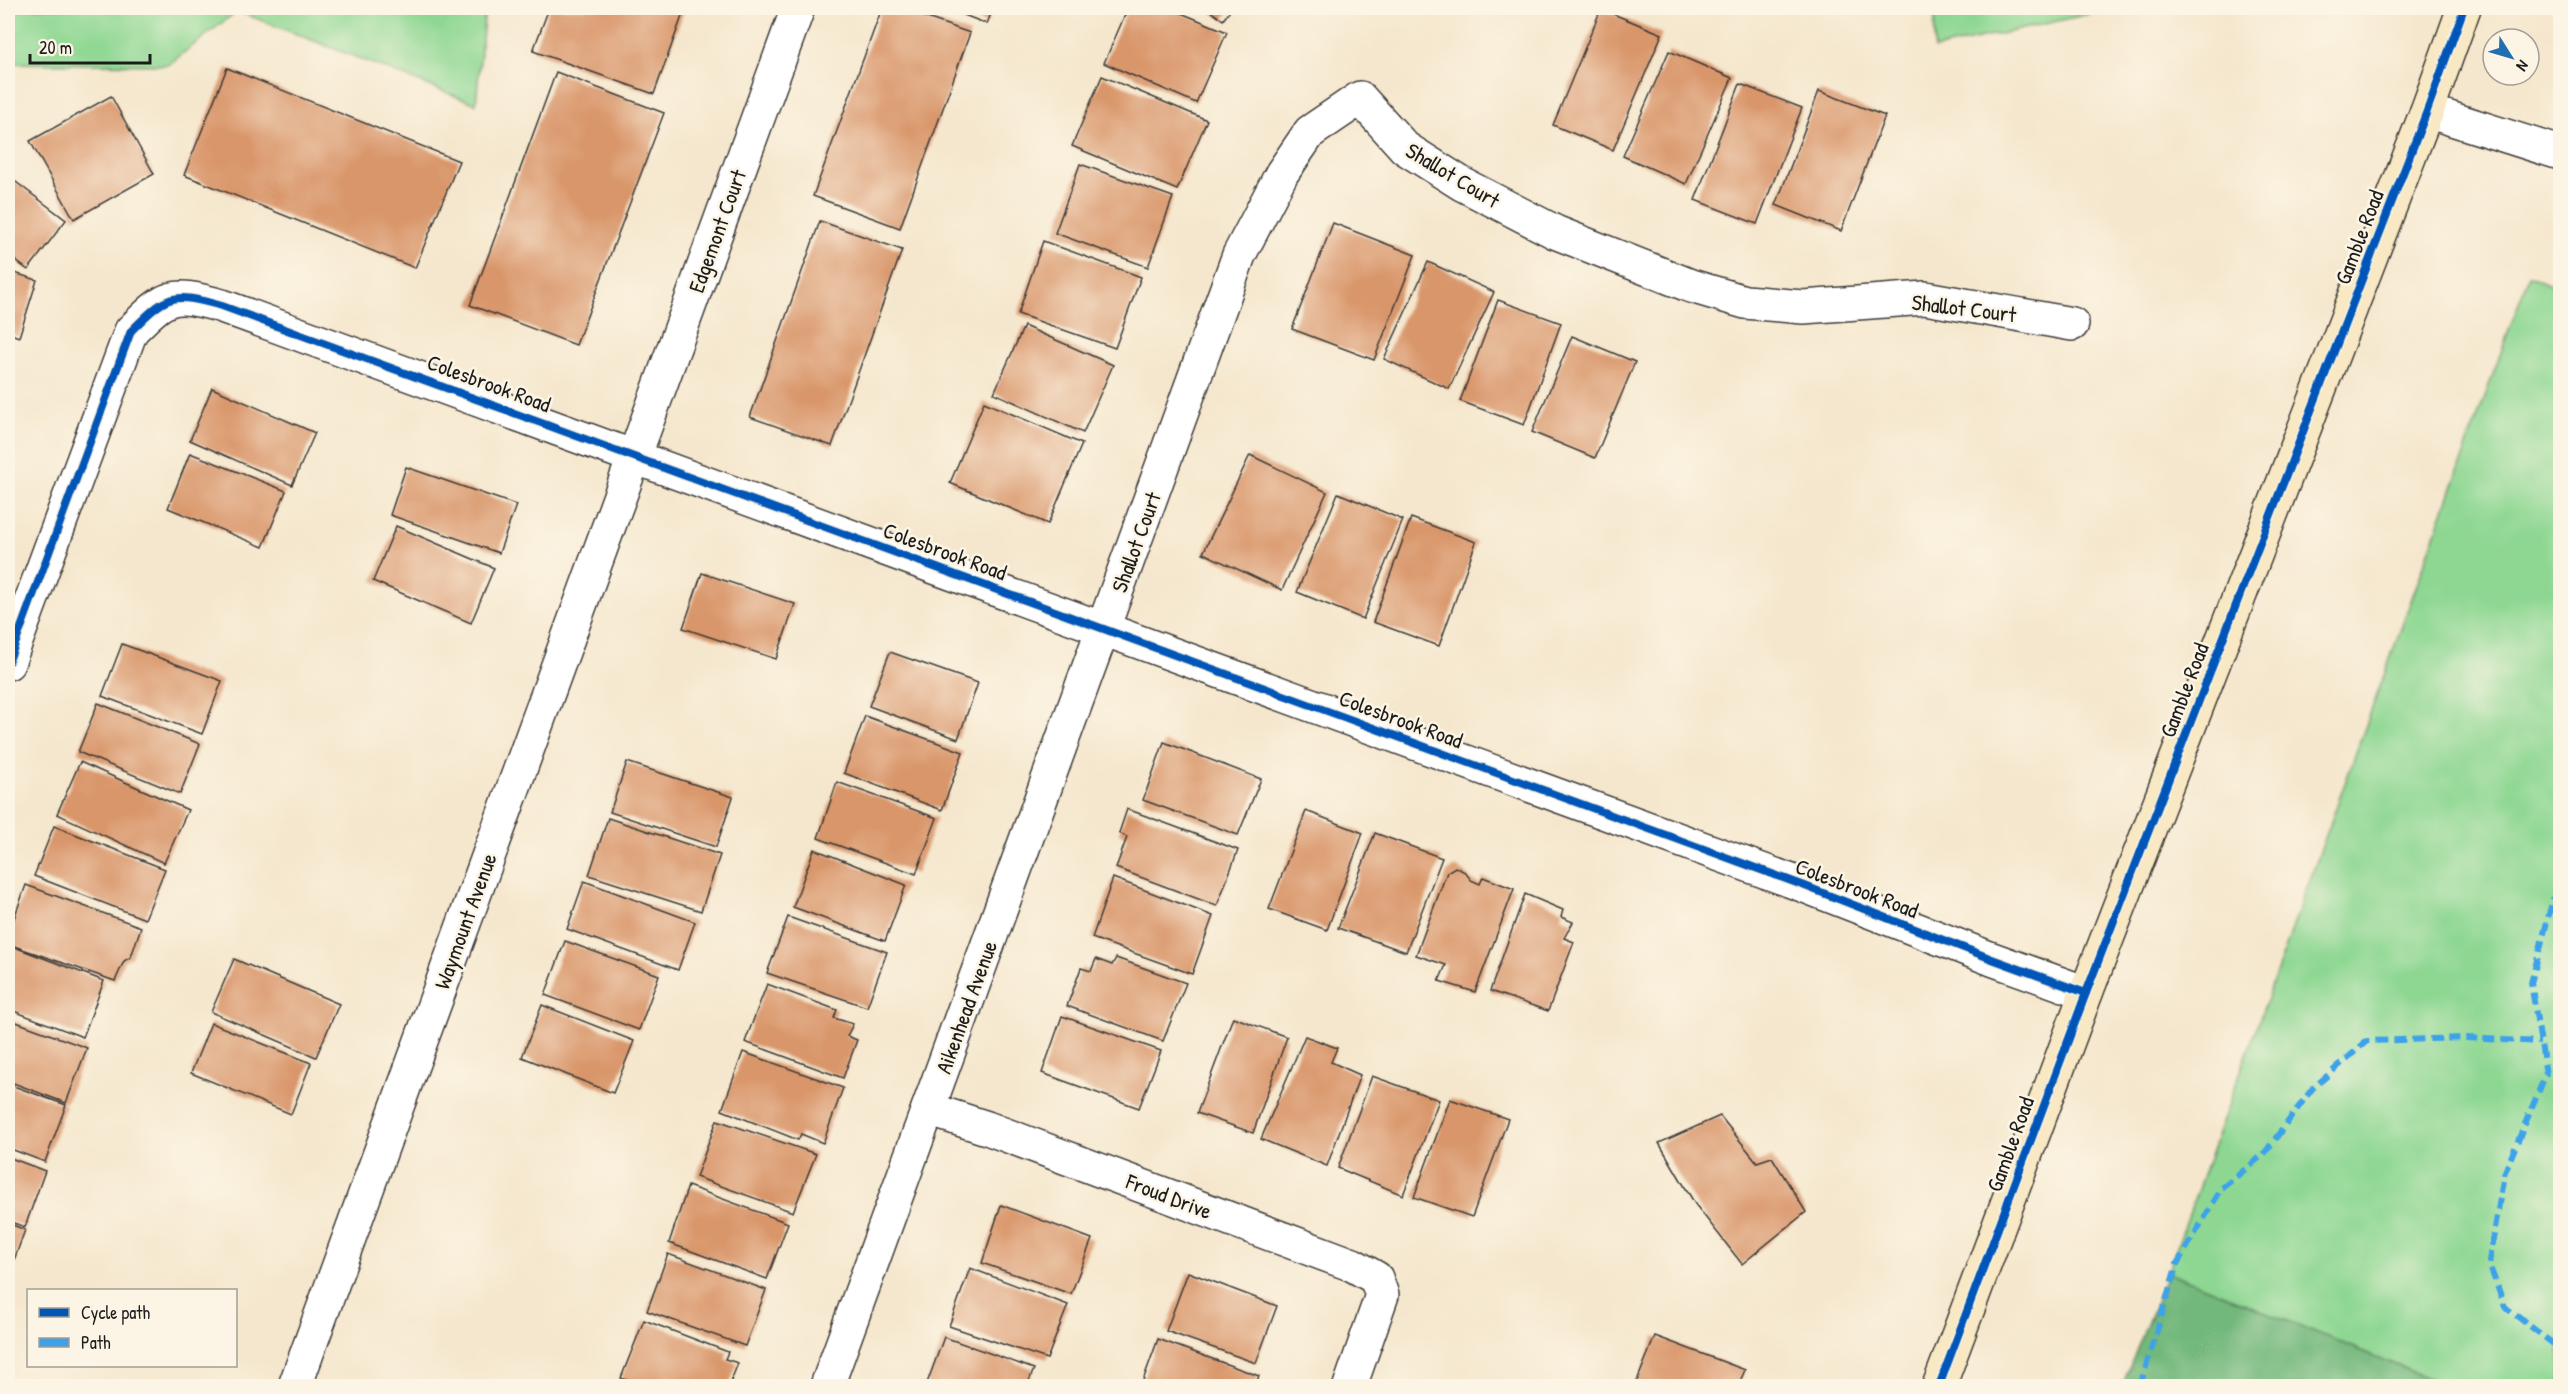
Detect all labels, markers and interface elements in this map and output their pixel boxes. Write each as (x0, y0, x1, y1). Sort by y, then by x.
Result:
scale bar (30, 27, 150, 65)
north arrow (2481, 27, 2541, 87)
text: 20 m (39, 35, 72, 60)
text: N (2511, 56, 2534, 76)
street label: Shallot Court (1400, 135, 1506, 215)
street label: Edgemont Court (681, 165, 753, 297)
street label: Gamble Road (2327, 185, 2391, 289)
street label: Shallot Court (1910, 287, 2018, 329)
street label: Colesbrook Road (423, 347, 555, 419)
street label: Shallot Court (1104, 487, 1168, 596)
street label: Colesbrook Road (879, 515, 1011, 587)
street label: Gamble Road (2152, 638, 2216, 742)
street label: Colesbrook Road (1335, 683, 1467, 755)
street label: Waymount Avenue (427, 849, 504, 993)
street label: Colesbrook Road (1791, 851, 1923, 925)
street label: Aikenhead Avenue (928, 936, 1004, 1078)
street label: Gamble Road (1979, 1092, 2041, 1196)
street label: Froud Drive (1121, 1166, 1216, 1226)
legend (27, 1289, 237, 1367)
text: Cycle path (81, 1300, 151, 1325)
text: Path (81, 1330, 111, 1355)

